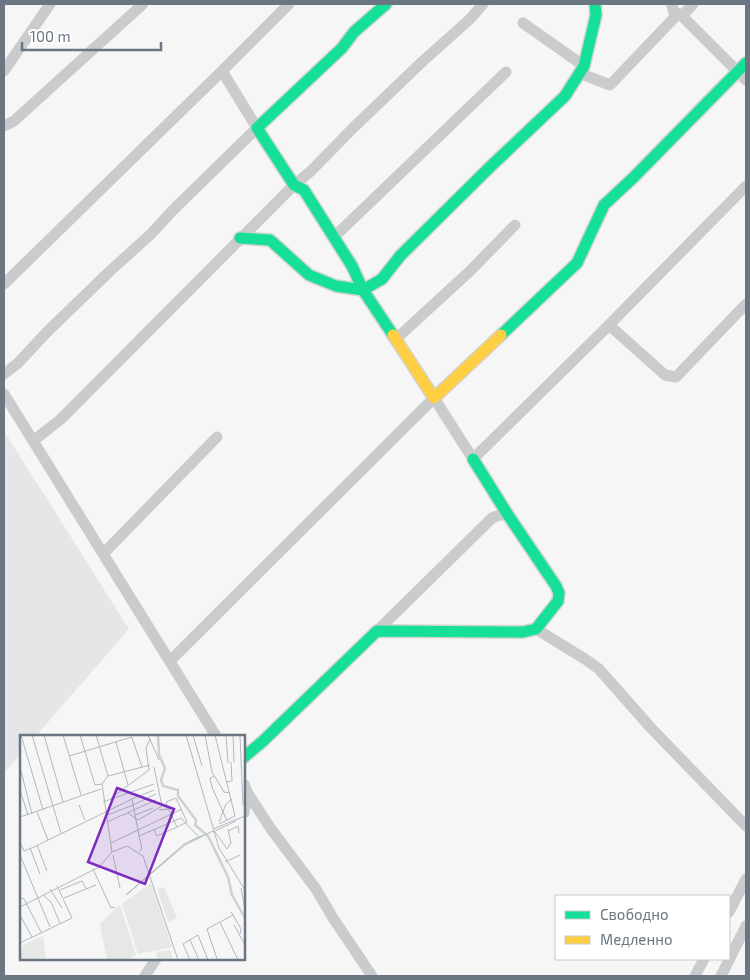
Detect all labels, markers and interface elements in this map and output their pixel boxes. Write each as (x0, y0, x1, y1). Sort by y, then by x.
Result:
scale bar (22, 20, 161, 52)
text: 100 m (30, 27, 71, 45)
inset map (20, 735, 245, 960)
legend (555, 895, 730, 960)
text: Свободно (600, 905, 669, 923)
text: Медленно (600, 930, 673, 948)

